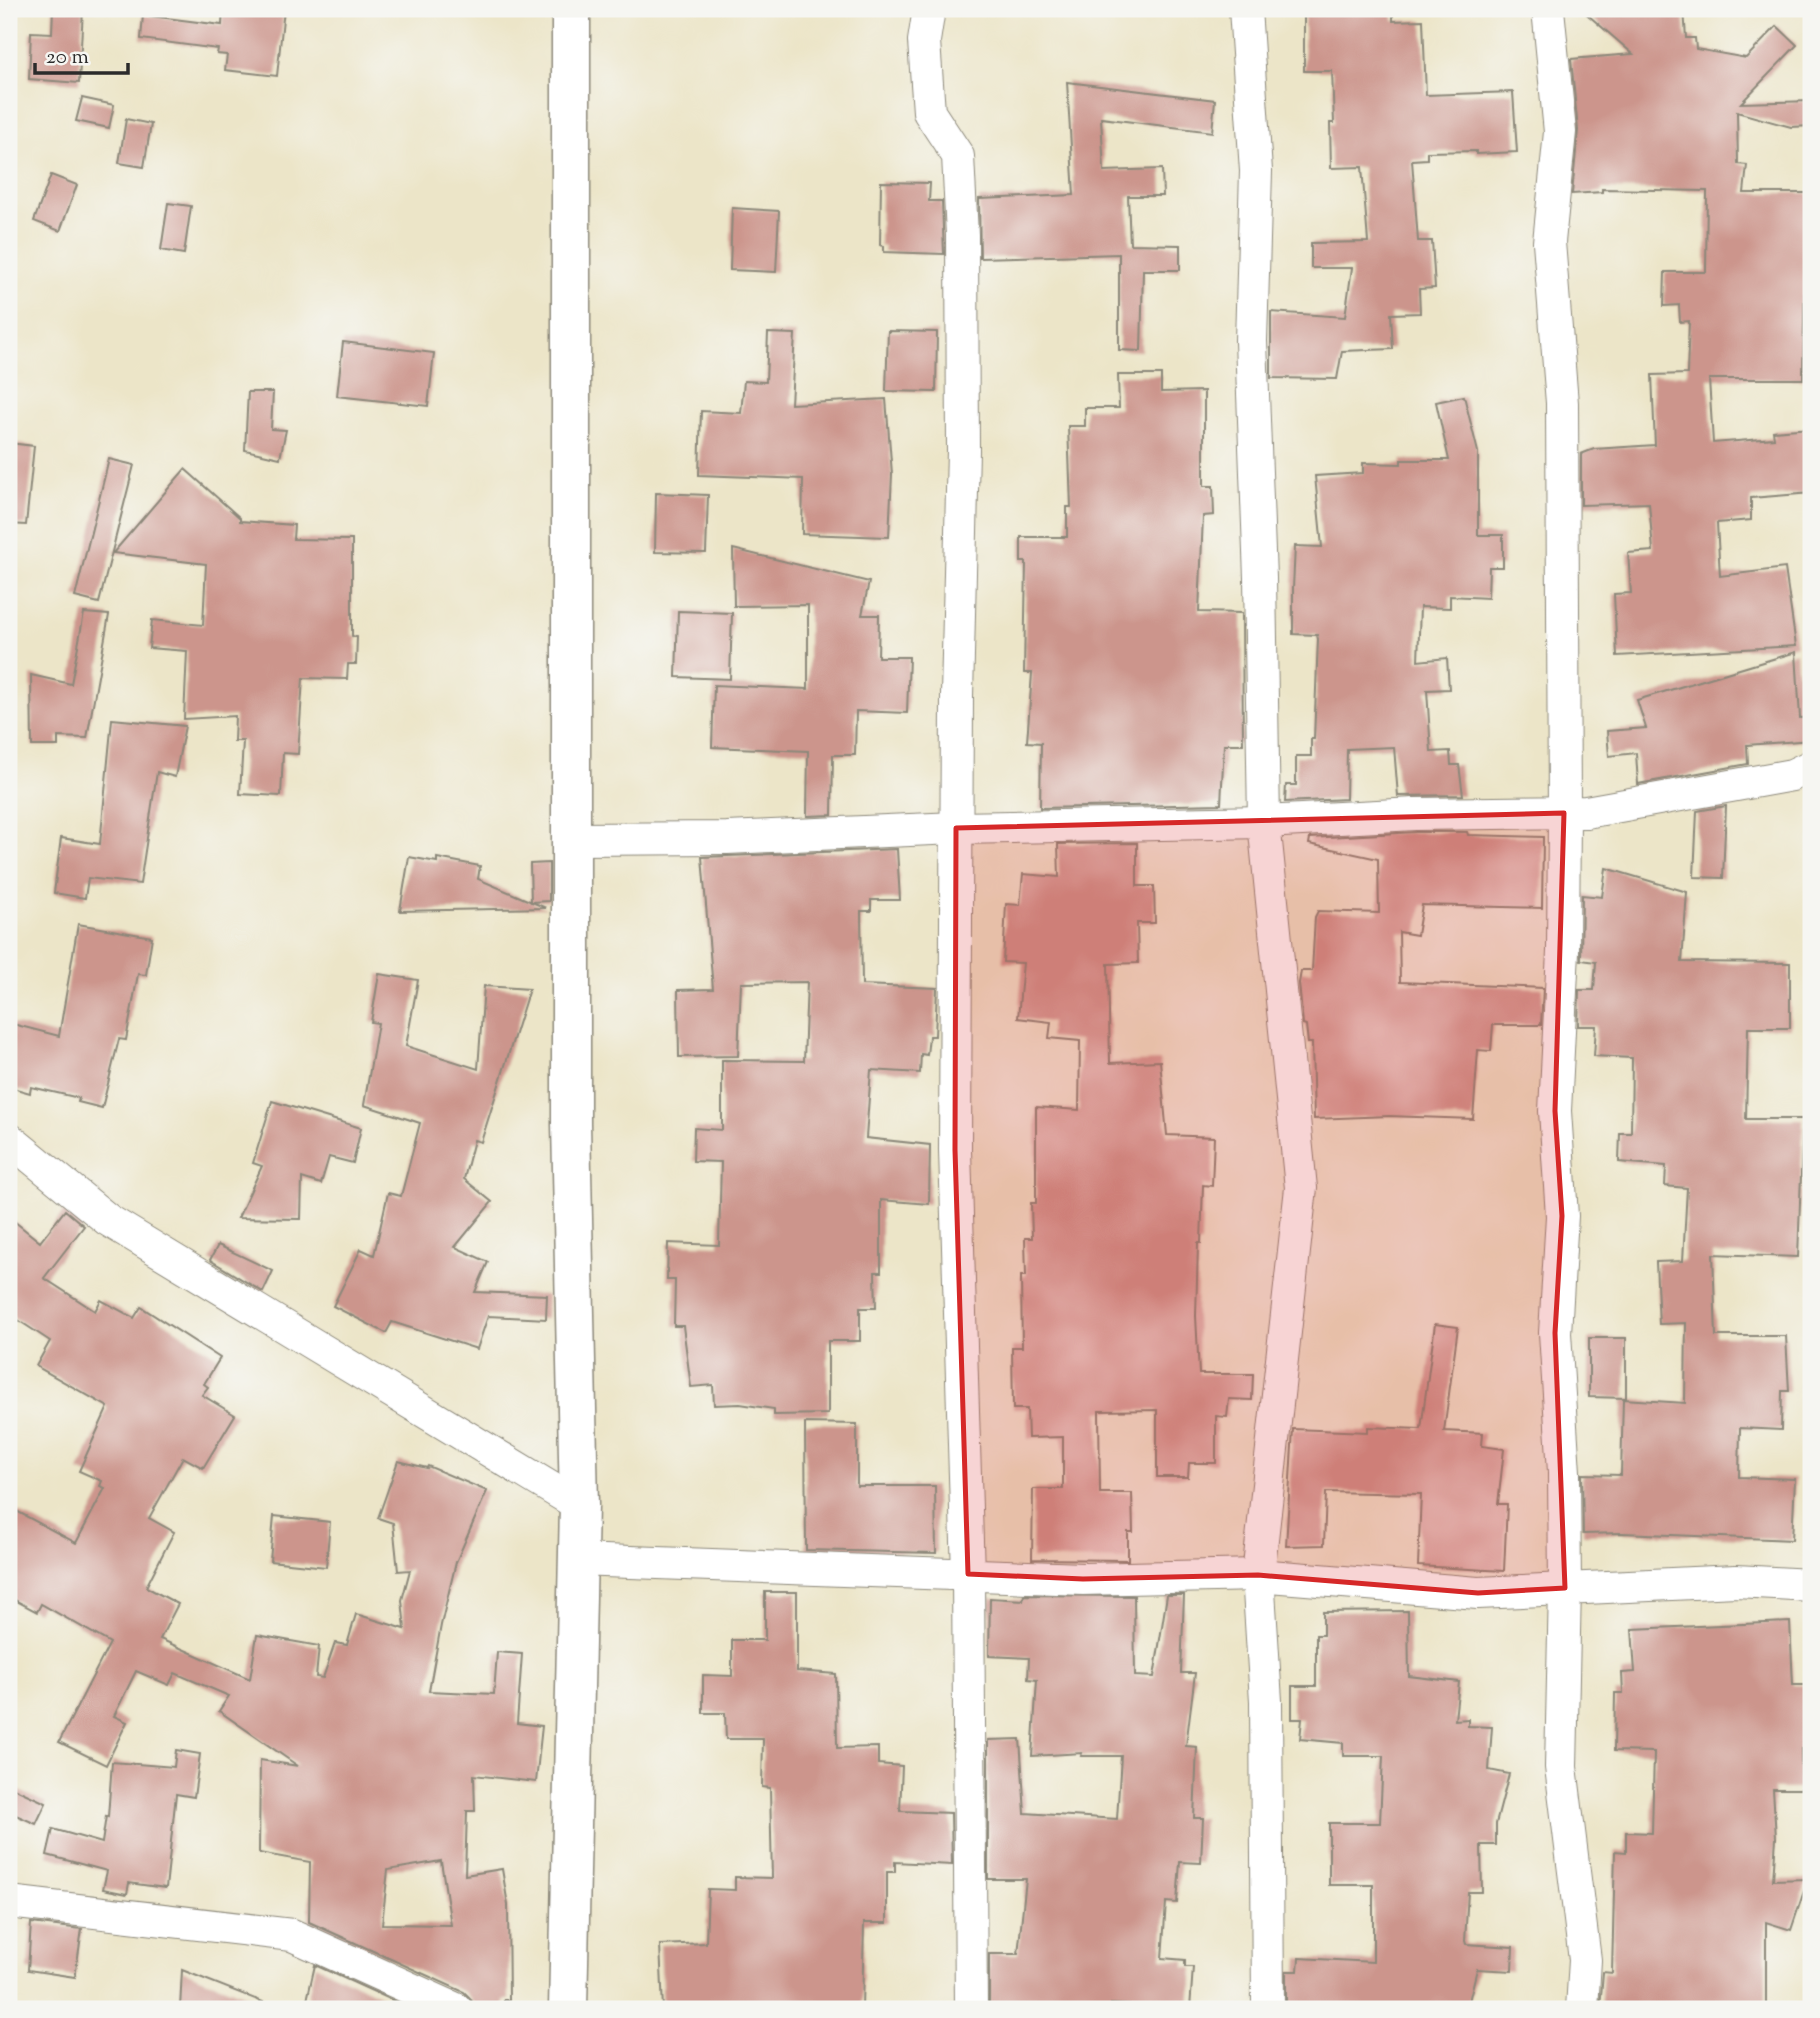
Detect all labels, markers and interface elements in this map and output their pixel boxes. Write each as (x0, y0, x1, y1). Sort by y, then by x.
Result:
scale bar (35, 32, 128, 76)
text: 20 m (46, 43, 89, 73)

